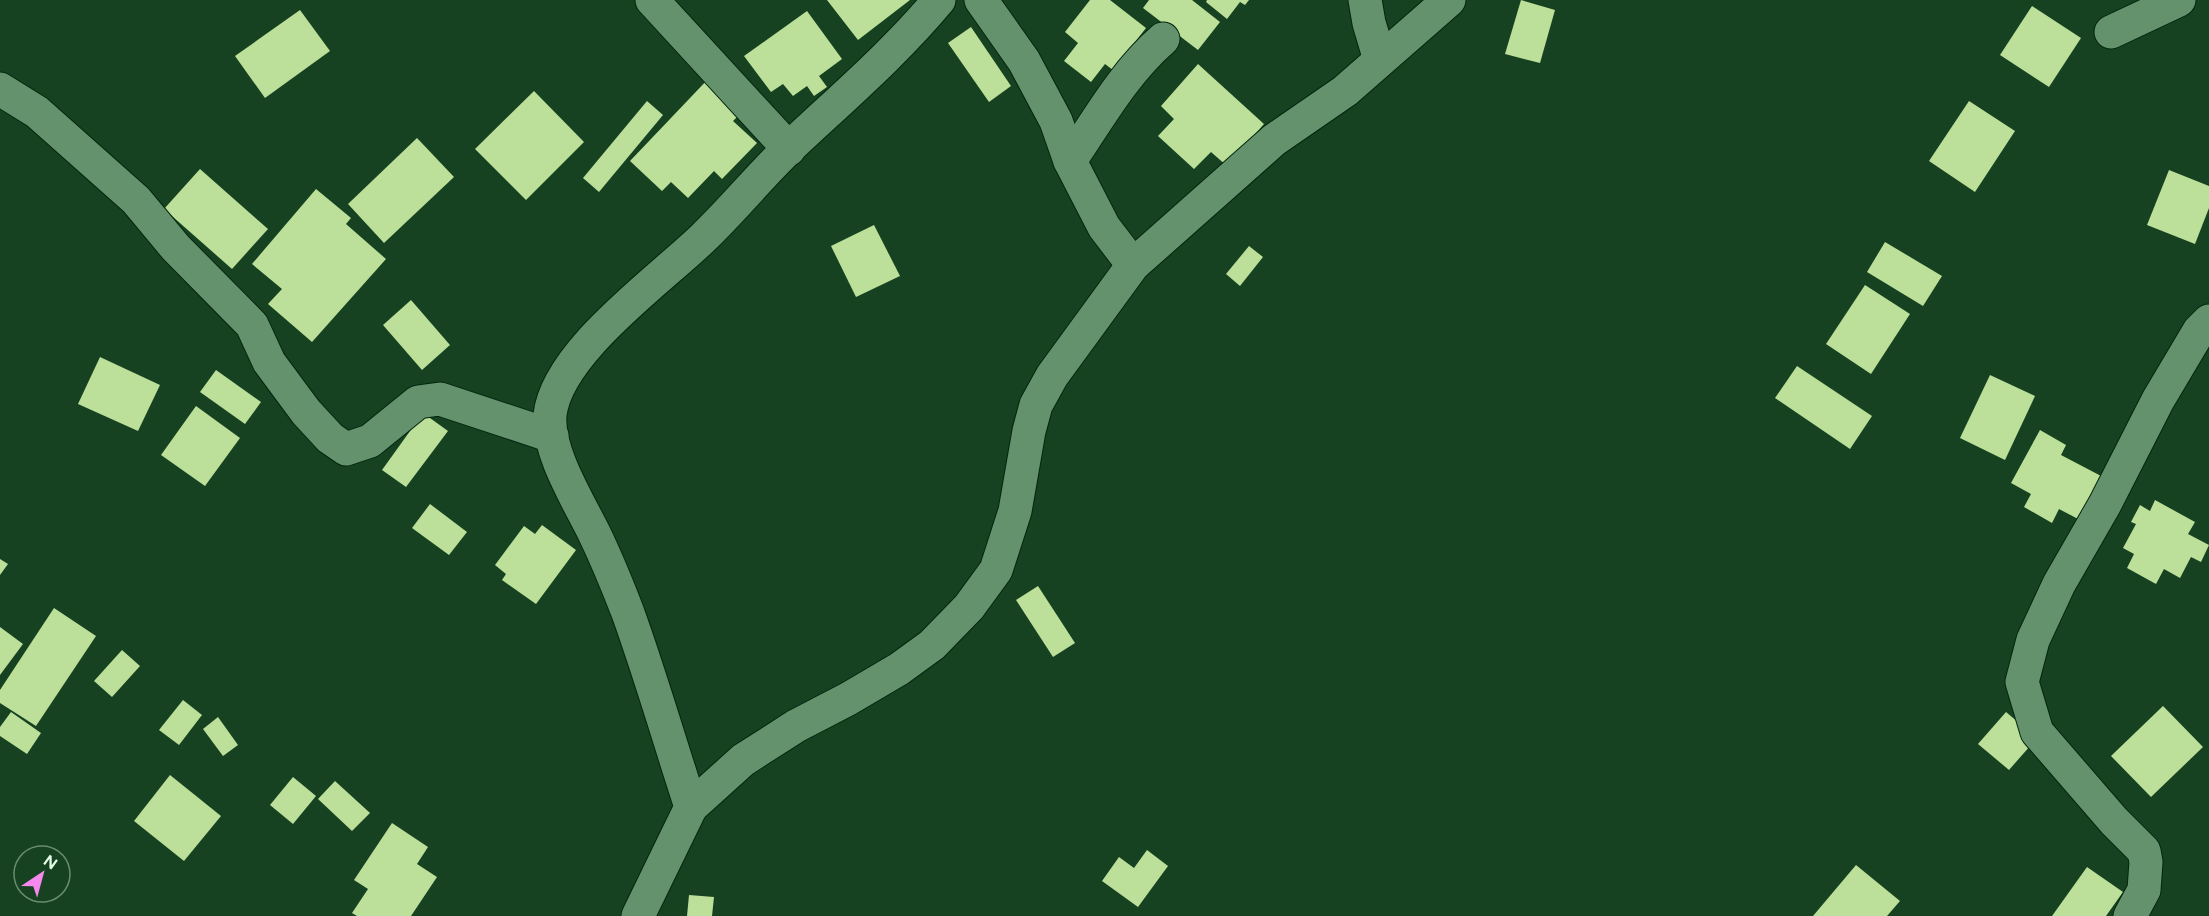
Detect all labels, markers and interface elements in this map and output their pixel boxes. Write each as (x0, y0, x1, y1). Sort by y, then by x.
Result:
north arrow (12, 844, 72, 904)
text: N (40, 851, 61, 874)

